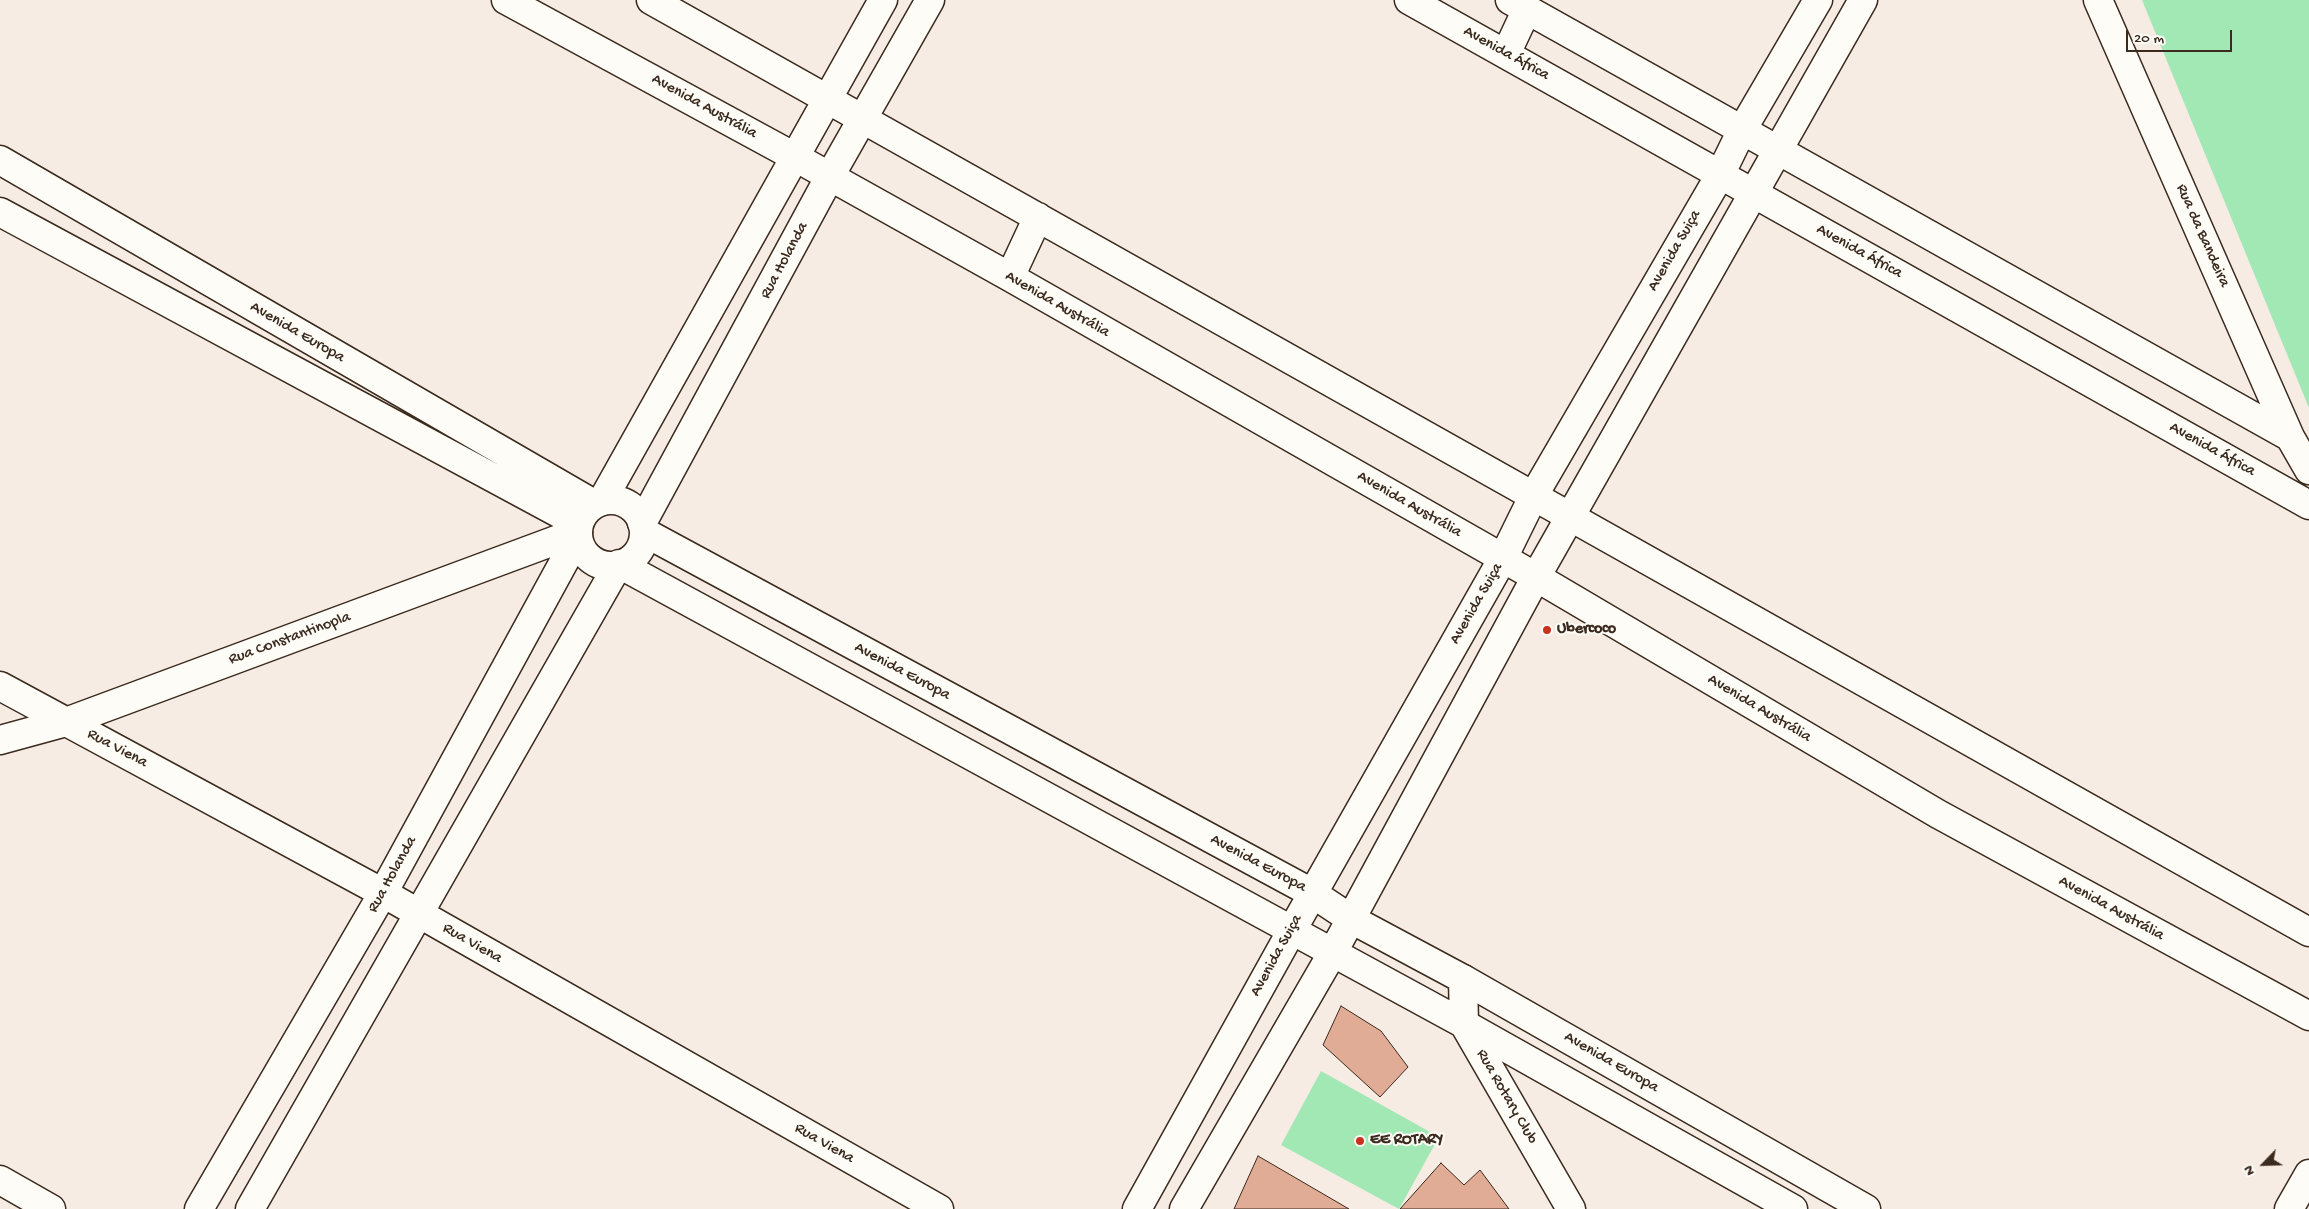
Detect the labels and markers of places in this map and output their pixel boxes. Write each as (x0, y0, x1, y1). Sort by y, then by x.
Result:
place label: Ubercoco (1557, 620, 1616, 640)
marker: Ubercoco (1541, 624, 1553, 636)
place label: EE ROTARY (1370, 1131, 1443, 1151)
marker: EE ROTARY (1354, 1135, 1366, 1147)

